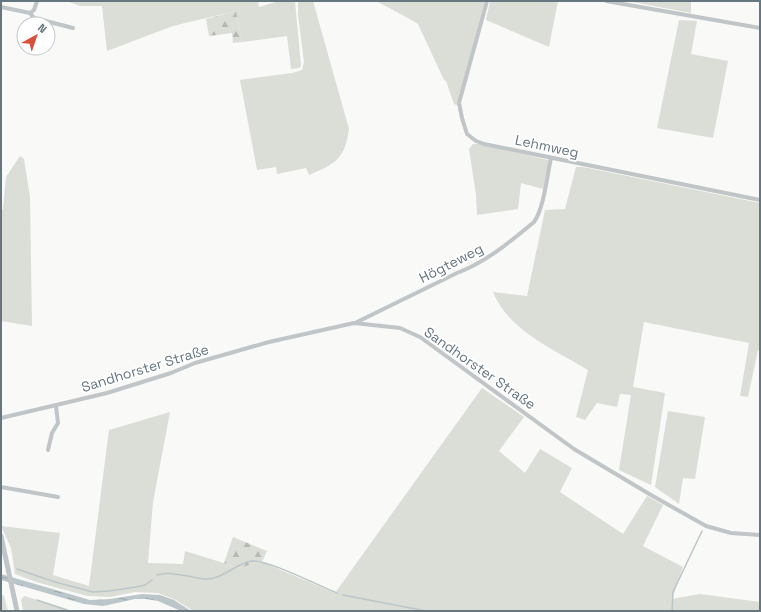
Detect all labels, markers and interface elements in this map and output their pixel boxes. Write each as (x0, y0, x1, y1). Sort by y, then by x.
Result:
north arrow (16, 16, 56, 56)
text: N (35, 21, 50, 36)
street label: Lehmweg (513, 130, 581, 162)
street label: Högteweg (416, 239, 486, 287)
street label: Sandhorster Straße (421, 323, 539, 413)
street label: Sandhorster Straße (79, 340, 211, 396)

